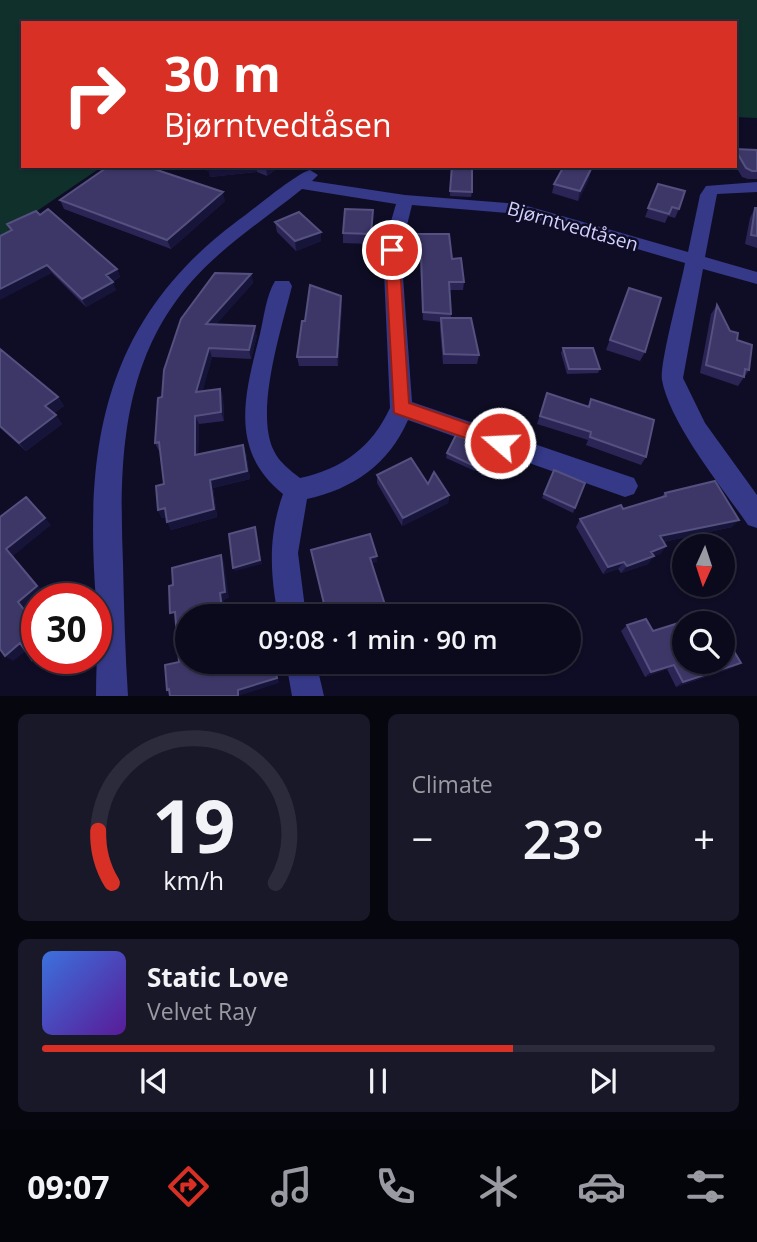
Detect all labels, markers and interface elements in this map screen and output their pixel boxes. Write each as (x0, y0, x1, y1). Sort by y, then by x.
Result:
text: 30 m (164, 40, 281, 106)
icon: right (49, 49, 140, 140)
text: Bjørntvedtåsen (164, 103, 392, 146)
street label: Bjørntvedtåsen (504, 195, 642, 257)
pin (362, 220, 422, 280)
icon: arrive (373, 231, 411, 269)
position arrow (463, 406, 537, 480)
north arrow (672, 534, 735, 597)
map controls (672, 534, 735, 674)
speed limit sign: 30 (21, 583, 112, 674)
button: search (672, 611, 735, 674)
text: 09:08 · 1 min · 90 m (258, 621, 498, 657)
text: Climate (412, 768, 493, 800)
text: 19 (152, 776, 235, 875)
text: 23° (522, 803, 604, 874)
text: − (412, 812, 433, 864)
text: + (693, 812, 715, 864)
text: km/h (163, 863, 224, 897)
text: Static Love (147, 959, 289, 995)
text: Velvet Ray (147, 995, 257, 1027)
icon: previous (135, 1062, 173, 1100)
icon: pause (359, 1062, 397, 1100)
icon: next (584, 1062, 622, 1100)
icon: directions (164, 1162, 213, 1211)
icon: music (267, 1162, 316, 1211)
icon: phone (371, 1162, 420, 1211)
icon: climate (474, 1162, 523, 1211)
icon: car (577, 1162, 626, 1211)
icon: filters (681, 1162, 730, 1211)
text: 09:07 (27, 1165, 110, 1208)

